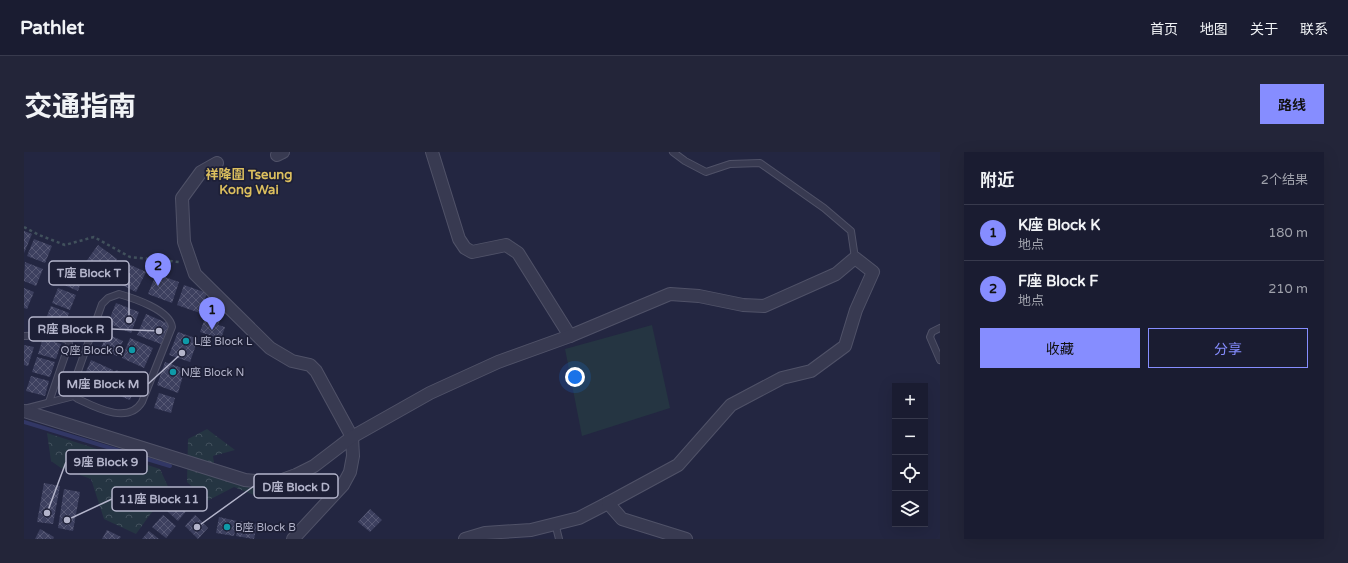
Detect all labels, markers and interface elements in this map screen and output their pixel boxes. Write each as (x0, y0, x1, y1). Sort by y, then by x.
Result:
text: Pathlet (20, 17, 84, 39)
text: 首页 (1150, 21, 1178, 38)
text: 地图 (1200, 21, 1228, 38)
text: 关于 (1250, 21, 1278, 38)
text: 联系 (1300, 21, 1328, 38)
button: 路线 (1260, 84, 1324, 124)
text: 交通指南 (24, 90, 136, 124)
district label: 祥降圍 Tseung Kong Wai (206, 167, 292, 198)
text: 附近 (980, 170, 1014, 191)
text: 2个结果 (1261, 172, 1308, 188)
text: K座 Block K (1018, 216, 1100, 234)
text: 1 (989, 225, 997, 241)
text: 180 m (1268, 225, 1308, 241)
text: 地点 (1018, 237, 1044, 253)
pin: 2 (145, 253, 171, 286)
callout: T座 Block T (49, 261, 129, 285)
text: T座 Block T (56, 266, 122, 280)
text: F座 Block F (1018, 272, 1098, 290)
text: 2 (989, 281, 997, 297)
text: 210 m (1268, 281, 1308, 297)
text: 地点 (1018, 293, 1044, 309)
pin: 1 (199, 297, 225, 330)
callout: R座 Block R (29, 317, 112, 341)
text: R座 Block R (38, 322, 105, 336)
button: 收藏 (980, 328, 1140, 368)
button: 分享 (1148, 328, 1308, 368)
place label: L座 Block L (194, 335, 253, 348)
marker: L座 Block L (181, 336, 191, 346)
place label: Q座 Block Q (61, 344, 124, 357)
marker: Q座 Block Q (127, 345, 137, 355)
place label: N座 Block N (181, 366, 244, 379)
marker: N座 Block N (168, 367, 178, 377)
your location (565, 367, 585, 387)
callout: M座 Block M (59, 372, 148, 396)
text: M座 Block M (67, 377, 139, 391)
map controls (892, 383, 928, 527)
button: + (892, 383, 928, 419)
button: − (892, 419, 928, 455)
callout: 9座 Block 9 (66, 450, 147, 474)
text: 9座 Block 9 (74, 455, 139, 469)
button: locate (892, 455, 928, 491)
callout: D座 Block D (254, 474, 338, 498)
text: D座 Block D (262, 480, 330, 494)
callout: 11座 Block 11 (112, 487, 207, 511)
button: layers (892, 491, 928, 527)
text: 11座 Block 11 (119, 492, 199, 506)
place label: B座 Block B (235, 521, 296, 534)
marker: B座 Block B (222, 522, 232, 532)

